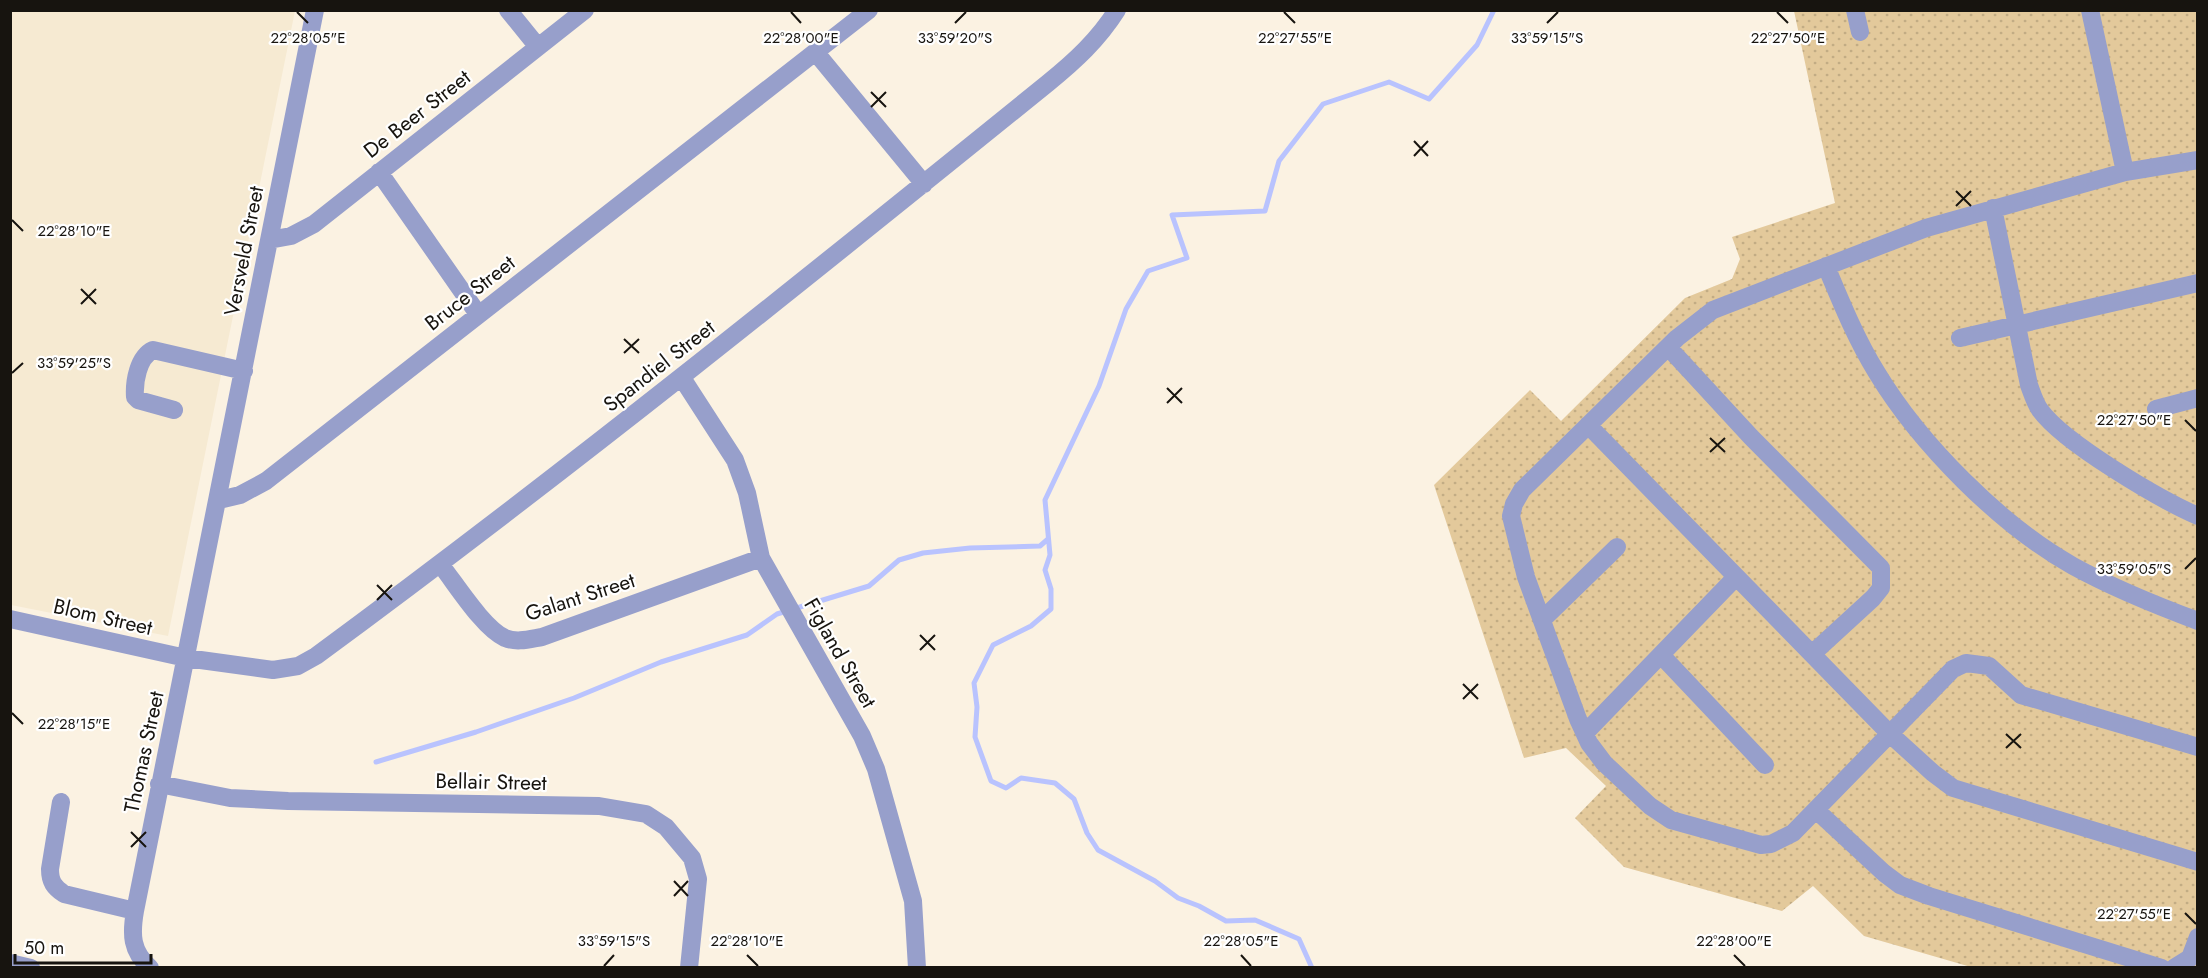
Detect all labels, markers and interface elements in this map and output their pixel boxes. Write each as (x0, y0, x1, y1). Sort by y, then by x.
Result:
text: 22°28'05"E (271, 27, 345, 49)
text: 22°28'00"E (763, 27, 839, 49)
text: 33°59'20"S (918, 27, 992, 49)
text: 22°27'55"E (1258, 27, 1332, 49)
text: 33°59'15"S (1511, 27, 1583, 49)
text: 22°27'50"E (1751, 27, 1825, 49)
street label: De Beer Street (357, 63, 477, 165)
street label: Versveld Street (217, 184, 271, 318)
text: 22°28'10"E (37, 220, 111, 242)
street label: Bruce Street (419, 248, 521, 338)
street label: Spandiel Street (597, 313, 721, 419)
text: 33°59'25"S (37, 352, 111, 374)
text: 22°27'50"E (2097, 409, 2171, 431)
text: 33°59'05"S (2097, 558, 2171, 580)
street label: Galant Street (521, 565, 639, 629)
street label: Blom Street (51, 591, 155, 643)
street label: Figland Street (796, 593, 884, 713)
street label: Thomas Street (116, 688, 172, 816)
text: 22°28'15"E (38, 713, 110, 735)
street label: Bellair Street (435, 766, 547, 798)
text: 22°27'55"E (2097, 903, 2171, 925)
scale bar (15, 927, 152, 965)
text: 33°59'15"S (578, 930, 650, 952)
text: 22°28'10"E (710, 930, 784, 952)
text: 22°28'05"E (1204, 930, 1278, 952)
text: 22°28'00"E (1696, 930, 1772, 952)
text: 50 m (24, 935, 64, 961)

